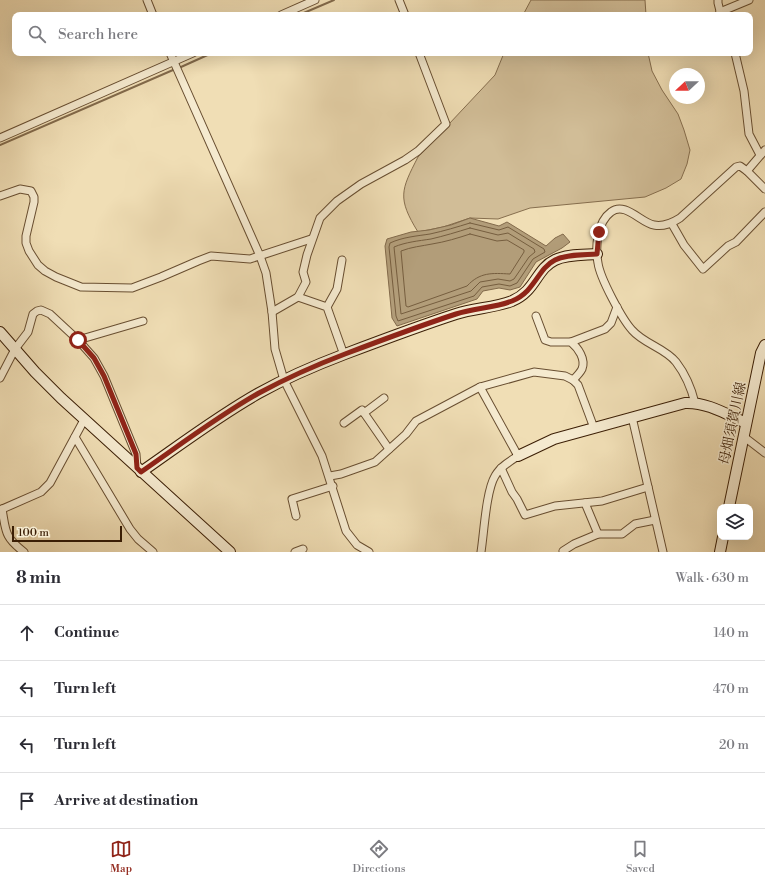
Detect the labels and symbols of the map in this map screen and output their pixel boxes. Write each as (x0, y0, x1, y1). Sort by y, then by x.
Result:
north arrow (669, 68, 705, 104)
route end (590, 223, 608, 241)
route start (69, 331, 87, 349)
street label: 母畑須賀川線 (715, 380, 751, 466)
scale bar (12, 524, 122, 543)

